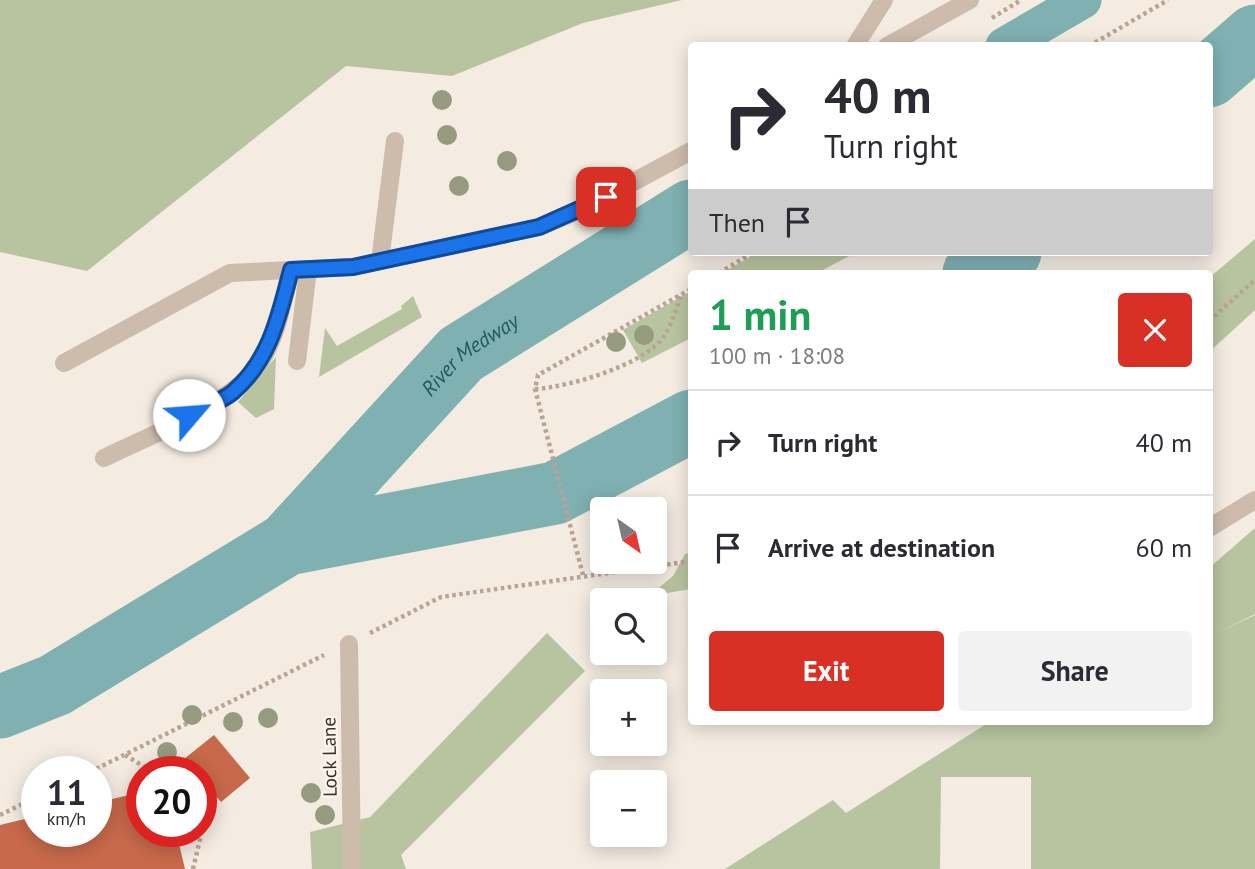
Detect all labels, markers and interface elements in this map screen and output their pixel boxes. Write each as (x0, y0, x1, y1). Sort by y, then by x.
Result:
text: 40 m (824, 63, 931, 127)
icon: right (709, 70, 800, 161)
text: Turn right (824, 125, 958, 167)
pin (576, 167, 636, 227)
icon: arrive (587, 178, 625, 216)
icon: arrive (779, 203, 817, 241)
text: Then (709, 206, 765, 239)
text: 1 min (709, 287, 811, 342)
button: close (1118, 293, 1192, 367)
water label: River Medway (415, 306, 525, 402)
text: 100 m · 18:08 (709, 341, 845, 370)
position arrow (152, 378, 226, 452)
icon: right (709, 424, 747, 462)
text: Turn right (768, 426, 877, 459)
text: 40 m (1136, 426, 1192, 459)
north arrow (590, 497, 667, 574)
map controls (590, 497, 667, 847)
icon: arrive (709, 529, 747, 567)
text: Arrive at destination (768, 531, 995, 564)
text: 60 m (1136, 531, 1192, 564)
button: search (590, 588, 667, 665)
button: Exit (709, 631, 944, 711)
button: Share (958, 631, 1192, 711)
button: + (590, 679, 667, 756)
street label: Lock Lane (316, 717, 342, 797)
speed limit sign: 20 (126, 756, 217, 847)
text: 11 (47, 769, 86, 815)
button: − (590, 770, 667, 847)
text: km/h (47, 807, 86, 830)

